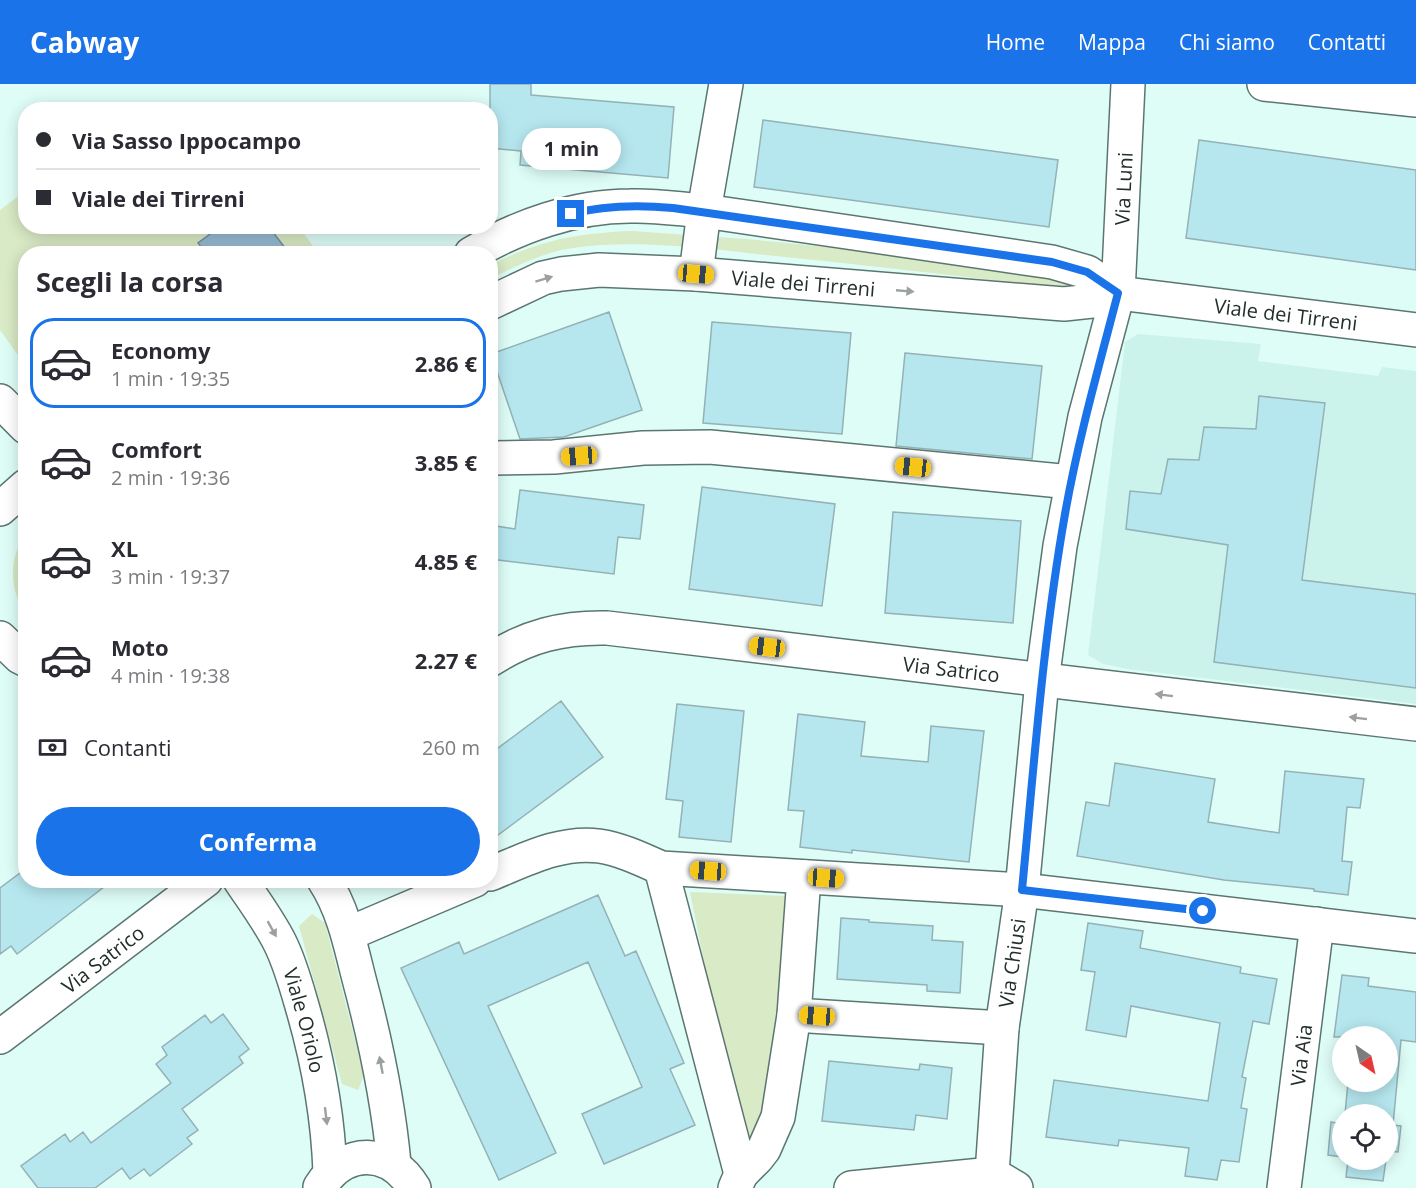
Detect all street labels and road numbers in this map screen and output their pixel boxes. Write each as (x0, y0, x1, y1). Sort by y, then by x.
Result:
street label: Via Luni (1108, 151, 1138, 226)
street label: Viale dei Tirreni (730, 263, 876, 302)
street label: Viale dei Tirreni (1212, 292, 1359, 336)
street label: Via Satrico (901, 650, 1001, 688)
street label: Via Chiusi (992, 916, 1031, 1010)
street label: Via Satrico (56, 919, 150, 999)
street label: Viale Oriolo (278, 964, 332, 1075)
street label: Via Aia (1283, 1023, 1318, 1088)

